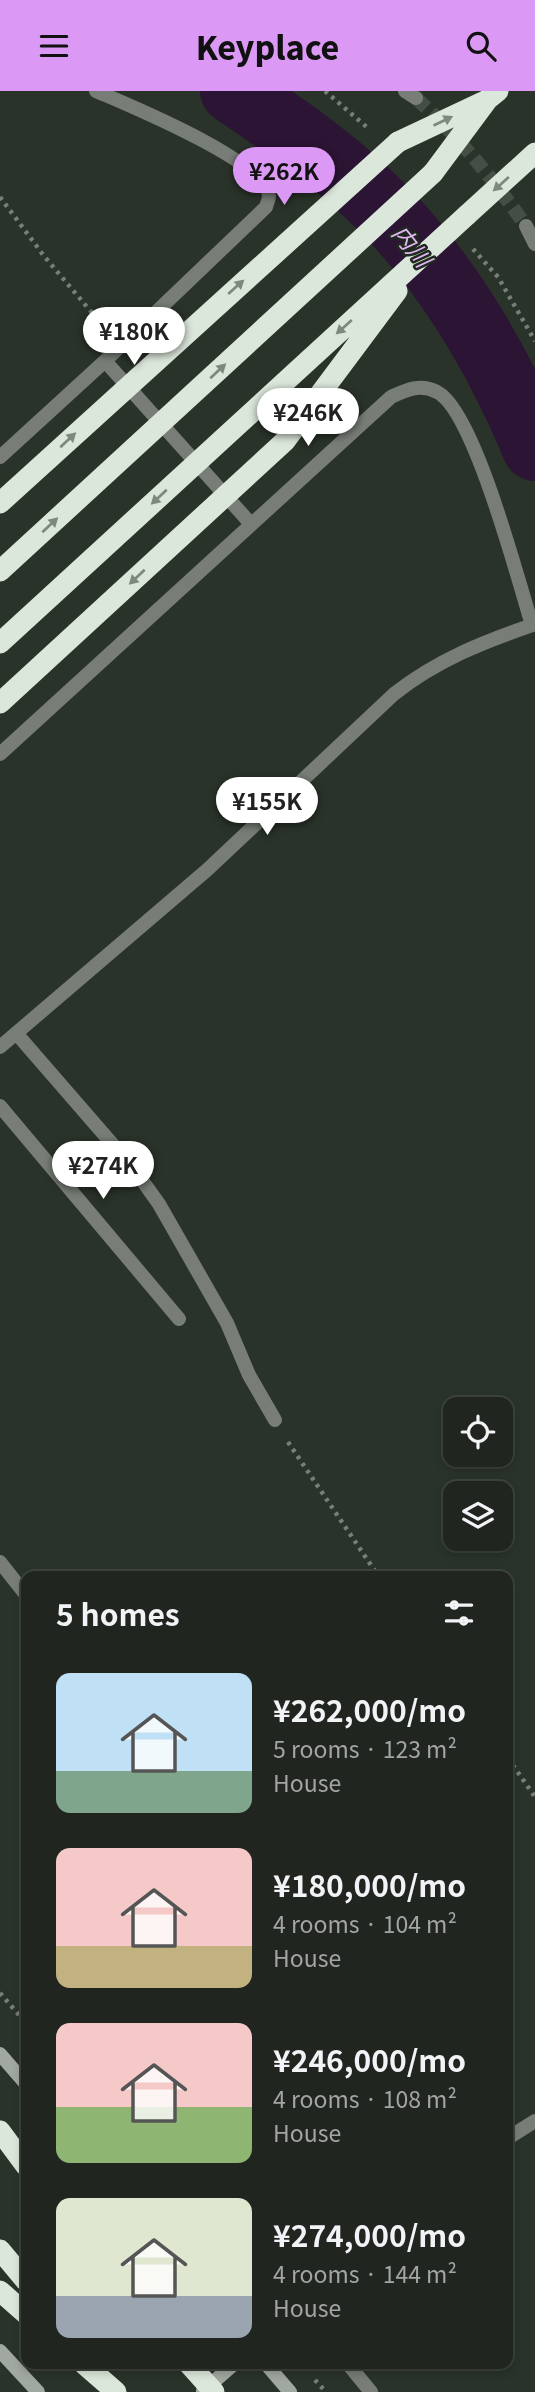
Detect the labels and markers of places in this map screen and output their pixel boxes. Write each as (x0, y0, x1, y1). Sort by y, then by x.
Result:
pin: ¥262K (235, 148, 333, 207)
pin: ¥180K (85, 307, 183, 367)
pin: ¥246K (259, 389, 357, 448)
pin: ¥155K (218, 777, 316, 837)
pin: ¥274K (54, 1141, 152, 1201)

